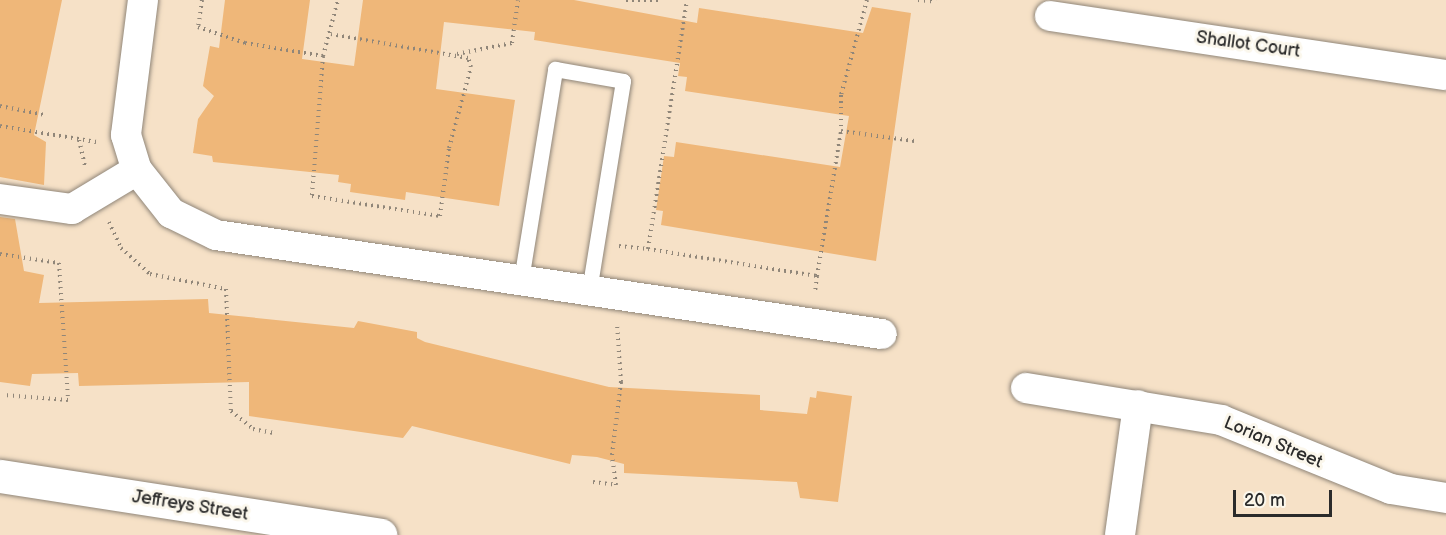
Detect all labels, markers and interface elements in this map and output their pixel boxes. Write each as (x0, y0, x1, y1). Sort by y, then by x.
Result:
street label: Shallot Court (1195, 27, 1301, 63)
street label: Lorian Street (1220, 412, 1326, 474)
scale bar (1236, 478, 1335, 516)
street label: Jeffreys Street (130, 486, 250, 526)
text: 20 m (1244, 490, 1285, 511)

